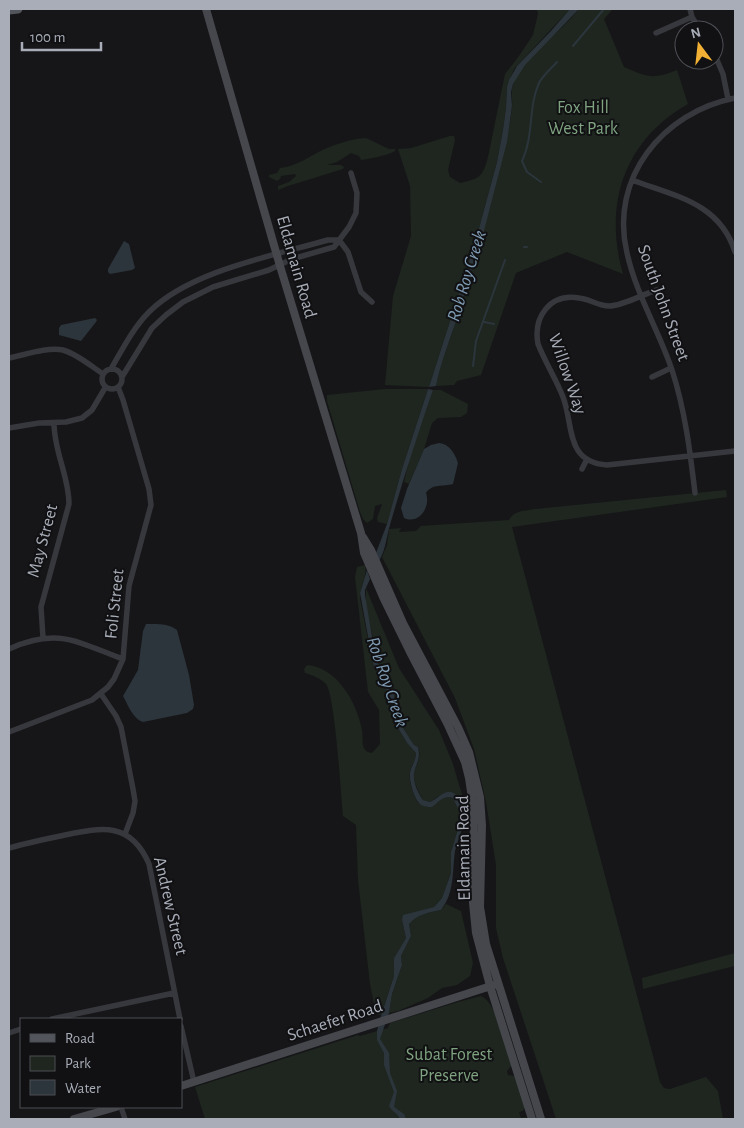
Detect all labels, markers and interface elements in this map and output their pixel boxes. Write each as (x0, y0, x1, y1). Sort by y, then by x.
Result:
scale bar (22, 20, 101, 52)
north arrow (674, 20, 724, 70)
text: N (689, 25, 702, 41)
text: 100 m (30, 30, 65, 45)
park label: Fox Hill West Park (548, 99, 619, 138)
street label: Eldamain Road (273, 214, 319, 320)
water label: Rob Roy Creek (444, 228, 490, 324)
street label: South John Street (634, 243, 692, 364)
street label: Willow Way (545, 331, 589, 417)
street label: May Street (25, 502, 61, 580)
street label: Foli Street (102, 568, 128, 640)
water label: Rob Roy Creek (363, 634, 411, 730)
street label: Eldamain Road (454, 795, 474, 901)
street label: Andrew Street (150, 855, 190, 957)
street label: Schaefer Road (285, 997, 385, 1045)
legend (20, 1018, 182, 1108)
text: Road (65, 1031, 95, 1046)
park label: Subat Forest Preserve (406, 1046, 492, 1085)
text: Park (65, 1056, 91, 1071)
text: Water (65, 1081, 101, 1096)

